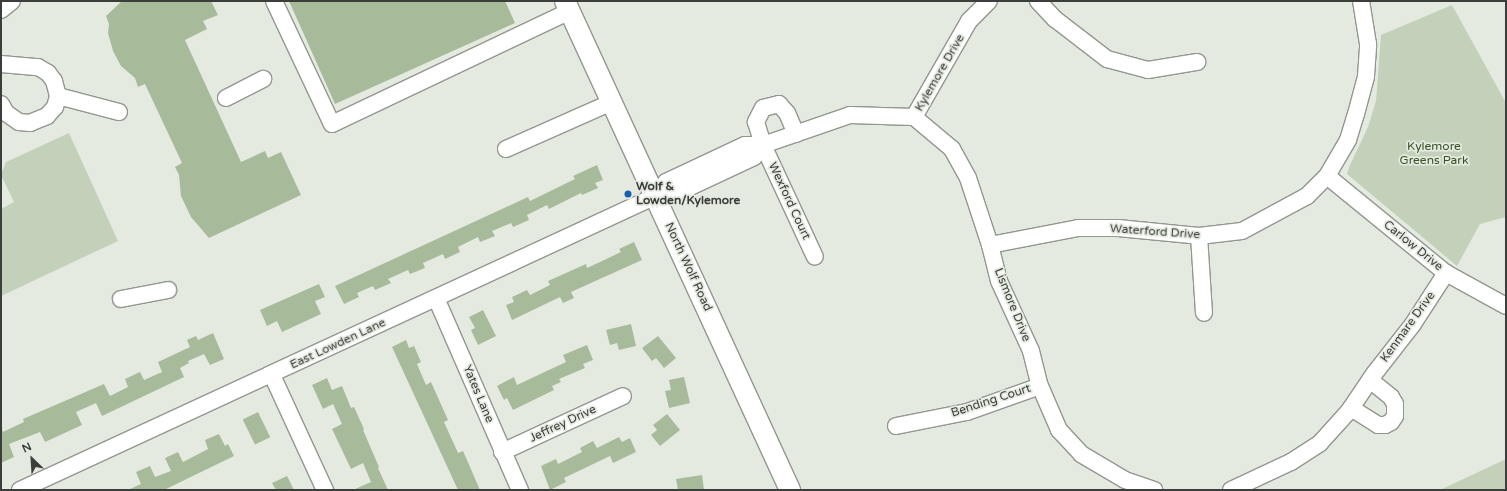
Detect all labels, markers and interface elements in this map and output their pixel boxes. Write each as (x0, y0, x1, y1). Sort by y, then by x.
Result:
street label: Kylemore Drive (912, 32, 968, 114)
park label: Kylemore Greens Park (1400, 140, 1468, 168)
street label: Wexford Court (765, 160, 813, 242)
place label: Wolf & Lowden/Kylemore (636, 180, 740, 208)
marker: Wolf & Lowden/Kylemore (623, 189, 633, 199)
street label: Carlow Drive (1380, 218, 1446, 274)
street label: North Wolf Road (661, 220, 715, 314)
street label: Waterford Drive (1109, 222, 1201, 242)
street label: Lismore Drive (991, 266, 1033, 344)
street label: Kenmare Drive (1378, 289, 1438, 365)
street label: East Lowden Lane (288, 316, 388, 372)
street label: Yates Lane (459, 363, 497, 425)
street label: Bending Court (949, 381, 1033, 421)
street label: Jeffrey Drive (527, 402, 599, 446)
north arrow (12, 439, 52, 479)
text: N (20, 440, 33, 455)

